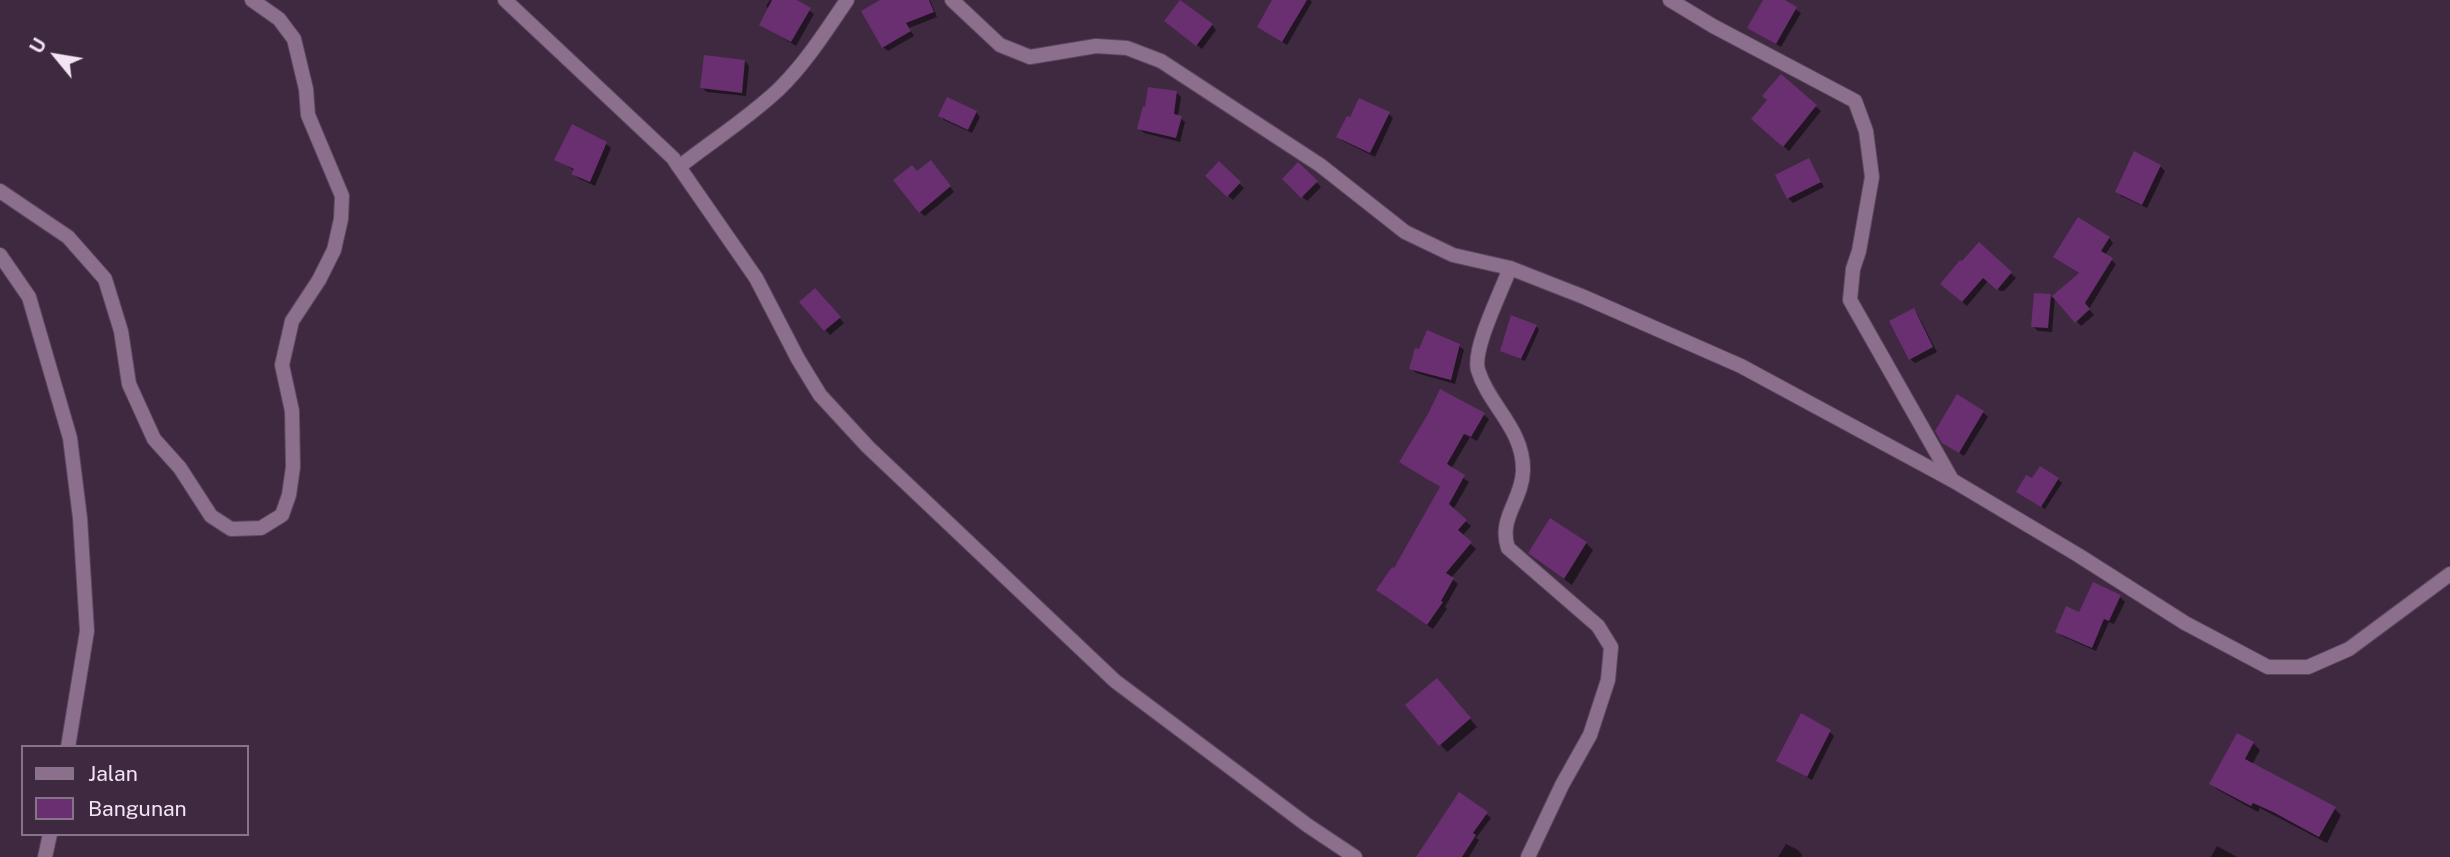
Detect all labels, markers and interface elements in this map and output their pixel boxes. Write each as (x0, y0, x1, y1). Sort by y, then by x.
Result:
north arrow (21, 21, 91, 91)
text: U (25, 34, 51, 57)
legend (21, 745, 248, 836)
text: Jalan (88, 761, 138, 786)
text: Bangunan (88, 796, 187, 821)

